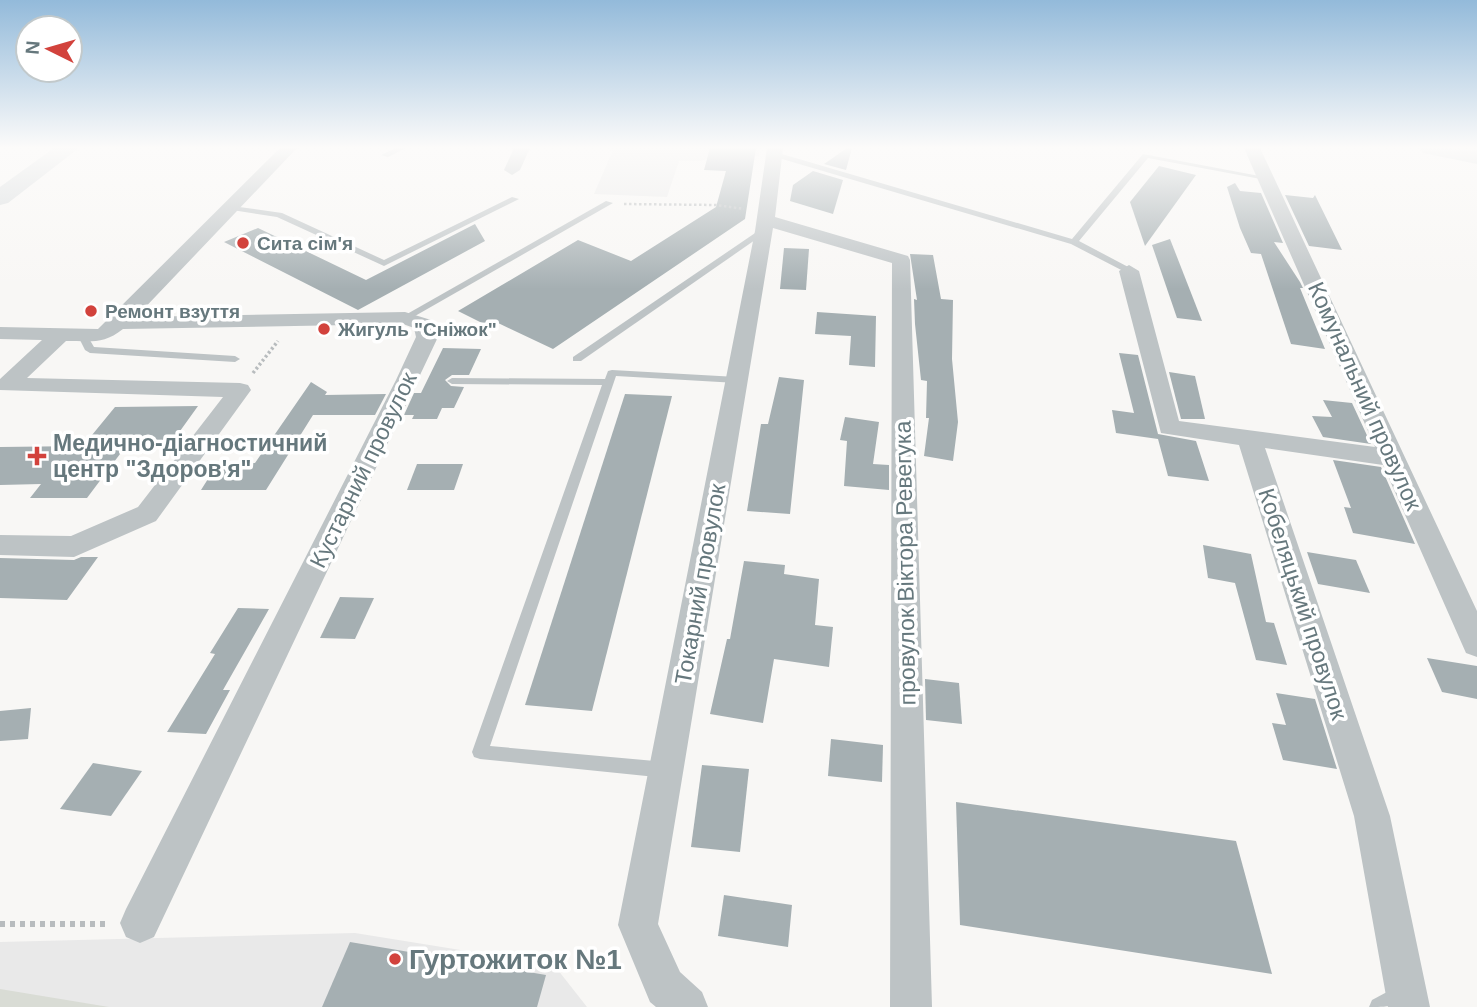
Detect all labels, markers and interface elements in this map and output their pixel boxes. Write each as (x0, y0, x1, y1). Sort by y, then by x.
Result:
north arrow (14, 14, 84, 84)
text: N (22, 40, 44, 55)
place label: Сита сім'я (257, 233, 353, 254)
marker: Сита сім'я (235, 235, 251, 251)
street label: Комунальний провулок (1303, 278, 1427, 515)
place label: Ремонт взуття (105, 301, 240, 322)
marker: Ремонт взуття (83, 303, 99, 319)
place label: Жигуль "Сніжок" (337, 319, 497, 340)
marker: Жигуль "Сніжок" (316, 321, 332, 337)
street label: Кустарний провулок (304, 367, 422, 572)
street label: провулок Віктора Ревегука (890, 420, 920, 706)
place label: Медично-діагностичний центр "Здоров'я" (53, 430, 327, 482)
marker: Медично-діагностичний центр "Здоров'я" (27, 446, 47, 466)
street label: Токарний провулок (670, 481, 731, 686)
street label: Кобеляцький провулок (1253, 485, 1353, 724)
place label: Гуртожиток №1 (409, 944, 622, 975)
marker: Гуртожиток №1 (387, 951, 403, 967)

